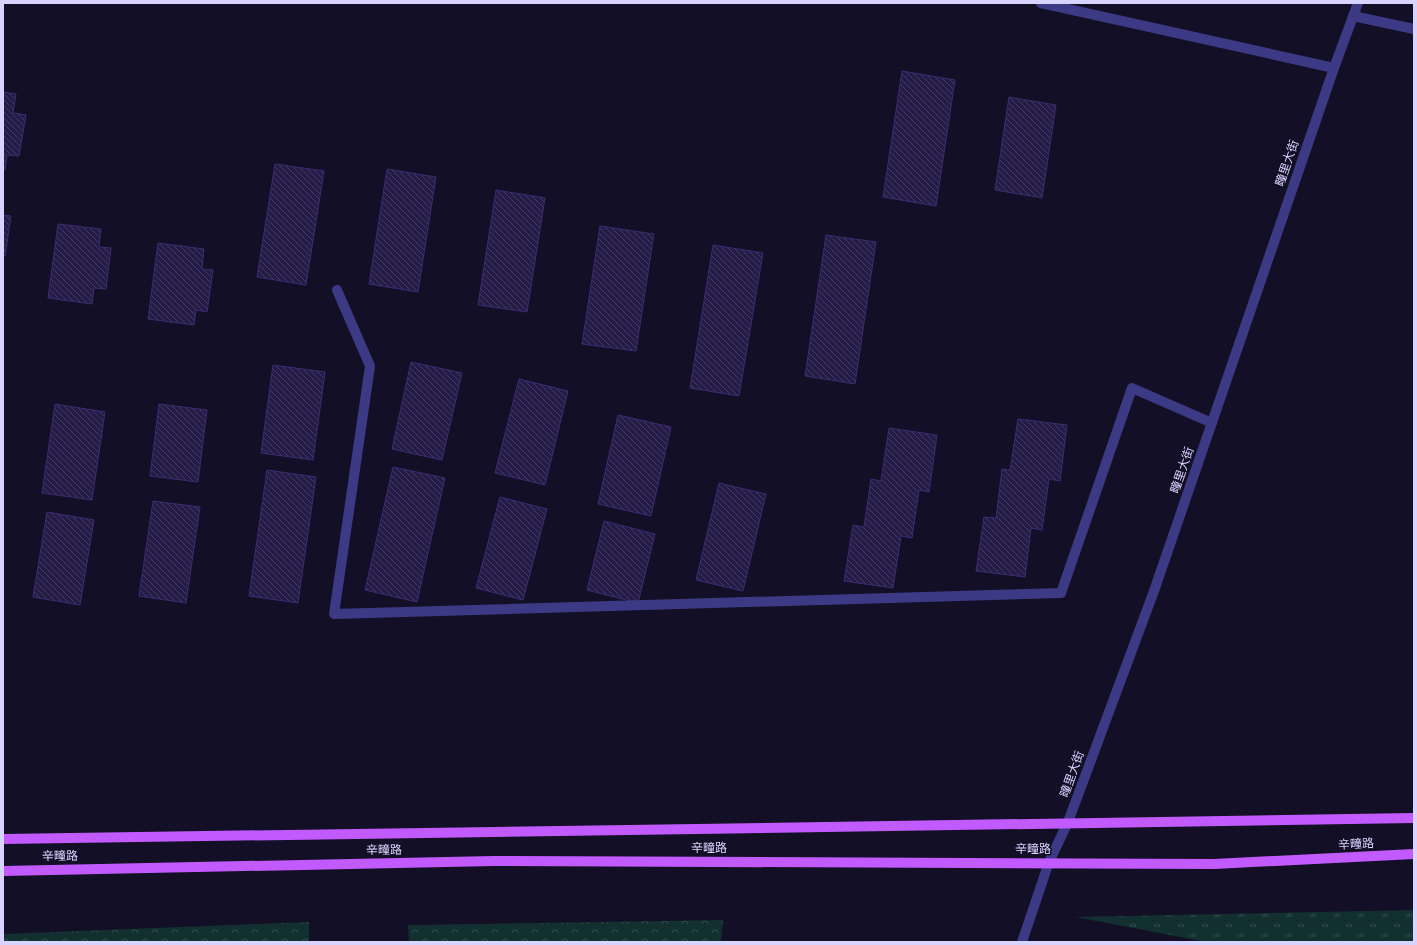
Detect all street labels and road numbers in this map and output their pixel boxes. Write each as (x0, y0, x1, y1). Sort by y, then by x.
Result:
street label: 疃里大街 (1273, 138, 1301, 188)
street label: 疃里大街 (1168, 445, 1196, 495)
street label: 疃里大街 (1057, 749, 1087, 799)
street label: 辛疃路 (1338, 836, 1374, 852)
street label: 辛疃路 (691, 841, 727, 855)
street label: 辛疃路 (1015, 842, 1051, 856)
street label: 辛疃路 (366, 843, 402, 857)
street label: 辛疃路 (42, 849, 78, 863)

